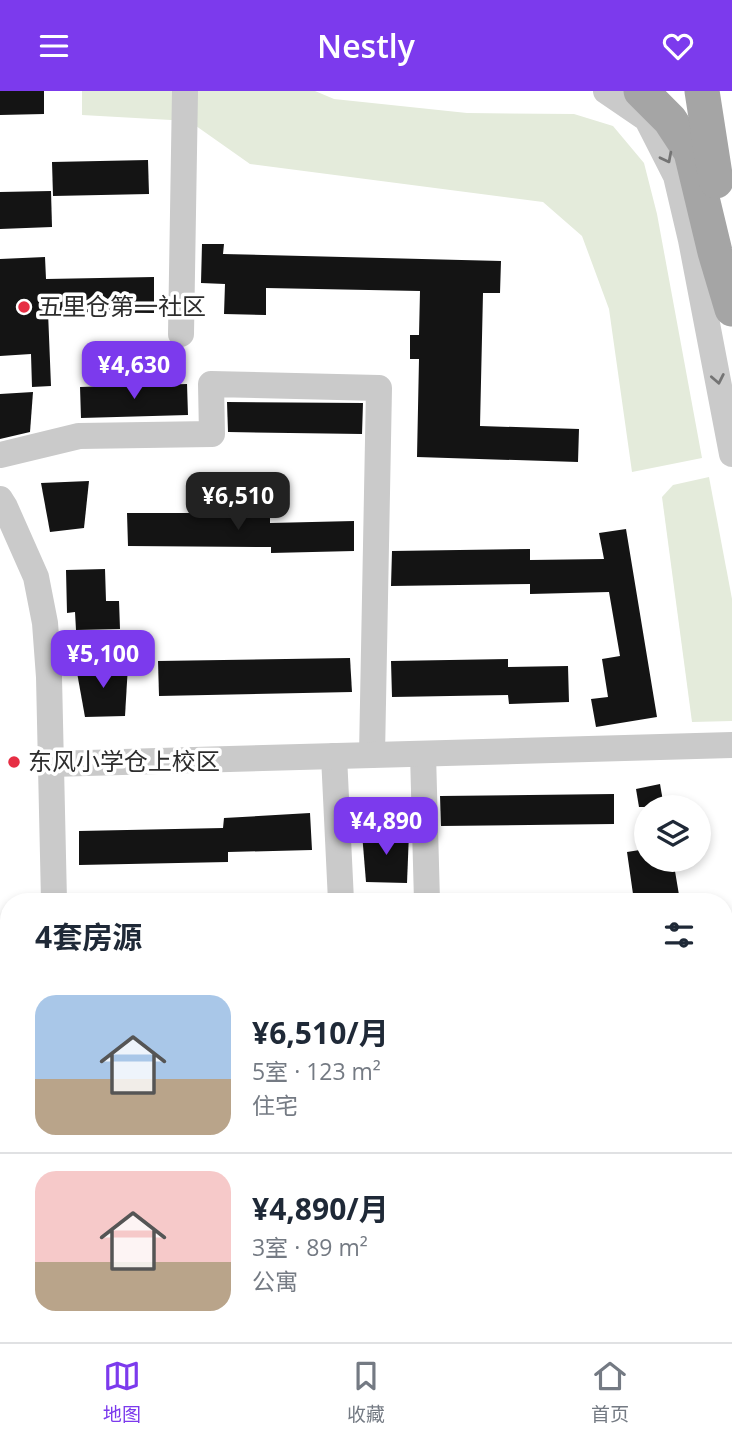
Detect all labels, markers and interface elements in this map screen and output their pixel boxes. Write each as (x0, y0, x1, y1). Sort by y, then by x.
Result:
text: Nestly (317, 24, 415, 67)
icon: menu (35, 27, 73, 65)
icon: heart (659, 27, 697, 65)
one-way arrow (658, 151, 672, 163)
place label: 五里仓第一社区 (38, 289, 206, 322)
marker: 五里仓第一社区 (16, 299, 32, 315)
pin: ¥4,630 (77, 341, 191, 401)
text: ¥4,630 (98, 348, 170, 380)
one-way arrow (709, 373, 724, 385)
pin: ¥6,510 (181, 473, 295, 532)
text: ¥6,510 (202, 479, 274, 511)
pin: ¥5,100 (46, 631, 160, 690)
text: ¥5,100 (67, 637, 139, 669)
place label: 东风小学仓上校区 (28, 744, 220, 777)
marker: 东风小学仓上校区 (6, 754, 22, 770)
map controls (634, 795, 711, 872)
button: layers (634, 795, 711, 872)
pin: ¥4,890 (329, 797, 443, 857)
text: ¥4,890 (350, 804, 422, 836)
text: 4套房源 (35, 916, 142, 957)
icon: filters (660, 916, 698, 954)
text: ¥6,510/月 (252, 1012, 389, 1053)
icon: home (91, 1023, 175, 1107)
text: 5室 · 123 m² (252, 1055, 381, 1087)
text: 住宅 (252, 1089, 298, 1121)
text: ¥4,890/月 (252, 1188, 389, 1229)
icon: home (91, 1199, 175, 1283)
text: 3室 · 89 m² (252, 1231, 368, 1263)
text: 公寓 (252, 1265, 298, 1297)
tab: 地图 (103, 1357, 141, 1427)
tab: 收藏 (347, 1357, 385, 1427)
tab: 首页 (591, 1357, 629, 1427)

